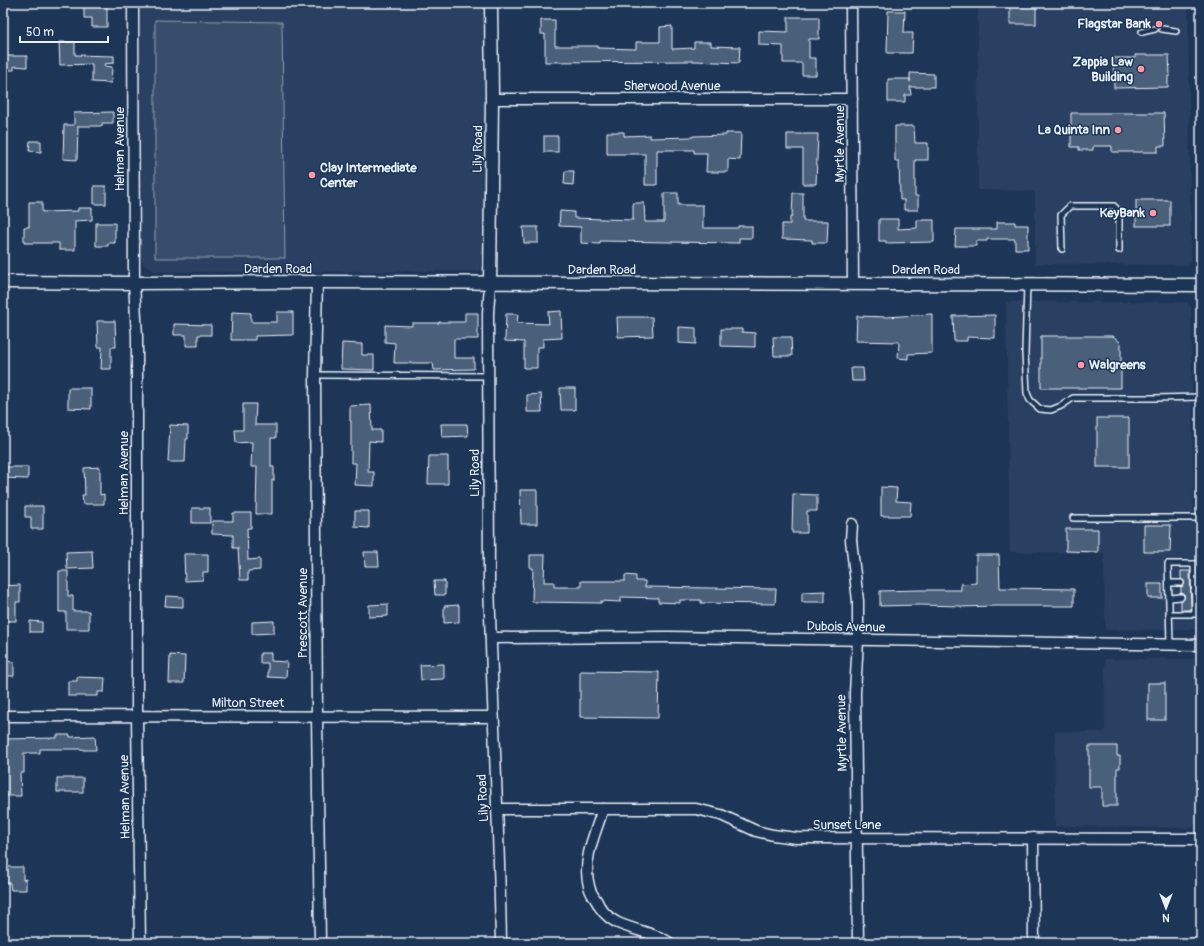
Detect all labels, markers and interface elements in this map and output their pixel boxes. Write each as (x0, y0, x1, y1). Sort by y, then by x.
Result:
place label: Flagstar Bank (1077, 16, 1152, 32)
scale bar (20, 18, 108, 44)
marker: Flagstar Bank (1154, 19, 1164, 29)
text: 50 m (26, 25, 54, 40)
place label: Zappia Law Building (1072, 54, 1133, 85)
marker: Zappia Law Building (1136, 64, 1146, 74)
street label: Sherwood Avenue (624, 78, 721, 94)
street label: Myrtle Avenue (832, 105, 848, 183)
street label: Helman Avenue (112, 106, 128, 191)
place label: La Quinta Inn (1037, 122, 1111, 138)
street label: Lily Road (470, 125, 486, 173)
marker: La Quinta Inn (1113, 125, 1123, 135)
place label: Clay Intermediate Center (320, 160, 417, 191)
marker: Clay Intermediate Center (307, 170, 317, 180)
place label: KeyBank (1099, 205, 1146, 221)
marker: KeyBank (1148, 208, 1158, 218)
street label: Darden Road (244, 261, 312, 277)
street label: Darden Road (568, 262, 636, 278)
street label: Darden Road (892, 262, 960, 278)
place label: Walgreens (1089, 357, 1146, 373)
marker: Walgreens (1076, 360, 1086, 370)
street label: Helman Avenue (116, 430, 132, 515)
street label: Lily Road (467, 449, 483, 497)
street label: Prescott Avenue (295, 567, 311, 658)
street label: Dubois Avenue (807, 618, 886, 636)
street label: Myrtle Avenue (833, 694, 851, 772)
street label: Milton Street (212, 695, 285, 711)
street label: Helman Avenue (116, 754, 134, 839)
street label: Lily Road (474, 774, 492, 822)
street label: Sunset Lane (813, 817, 882, 833)
north arrow (1146, 888, 1186, 928)
text: N (1162, 911, 1170, 924)

